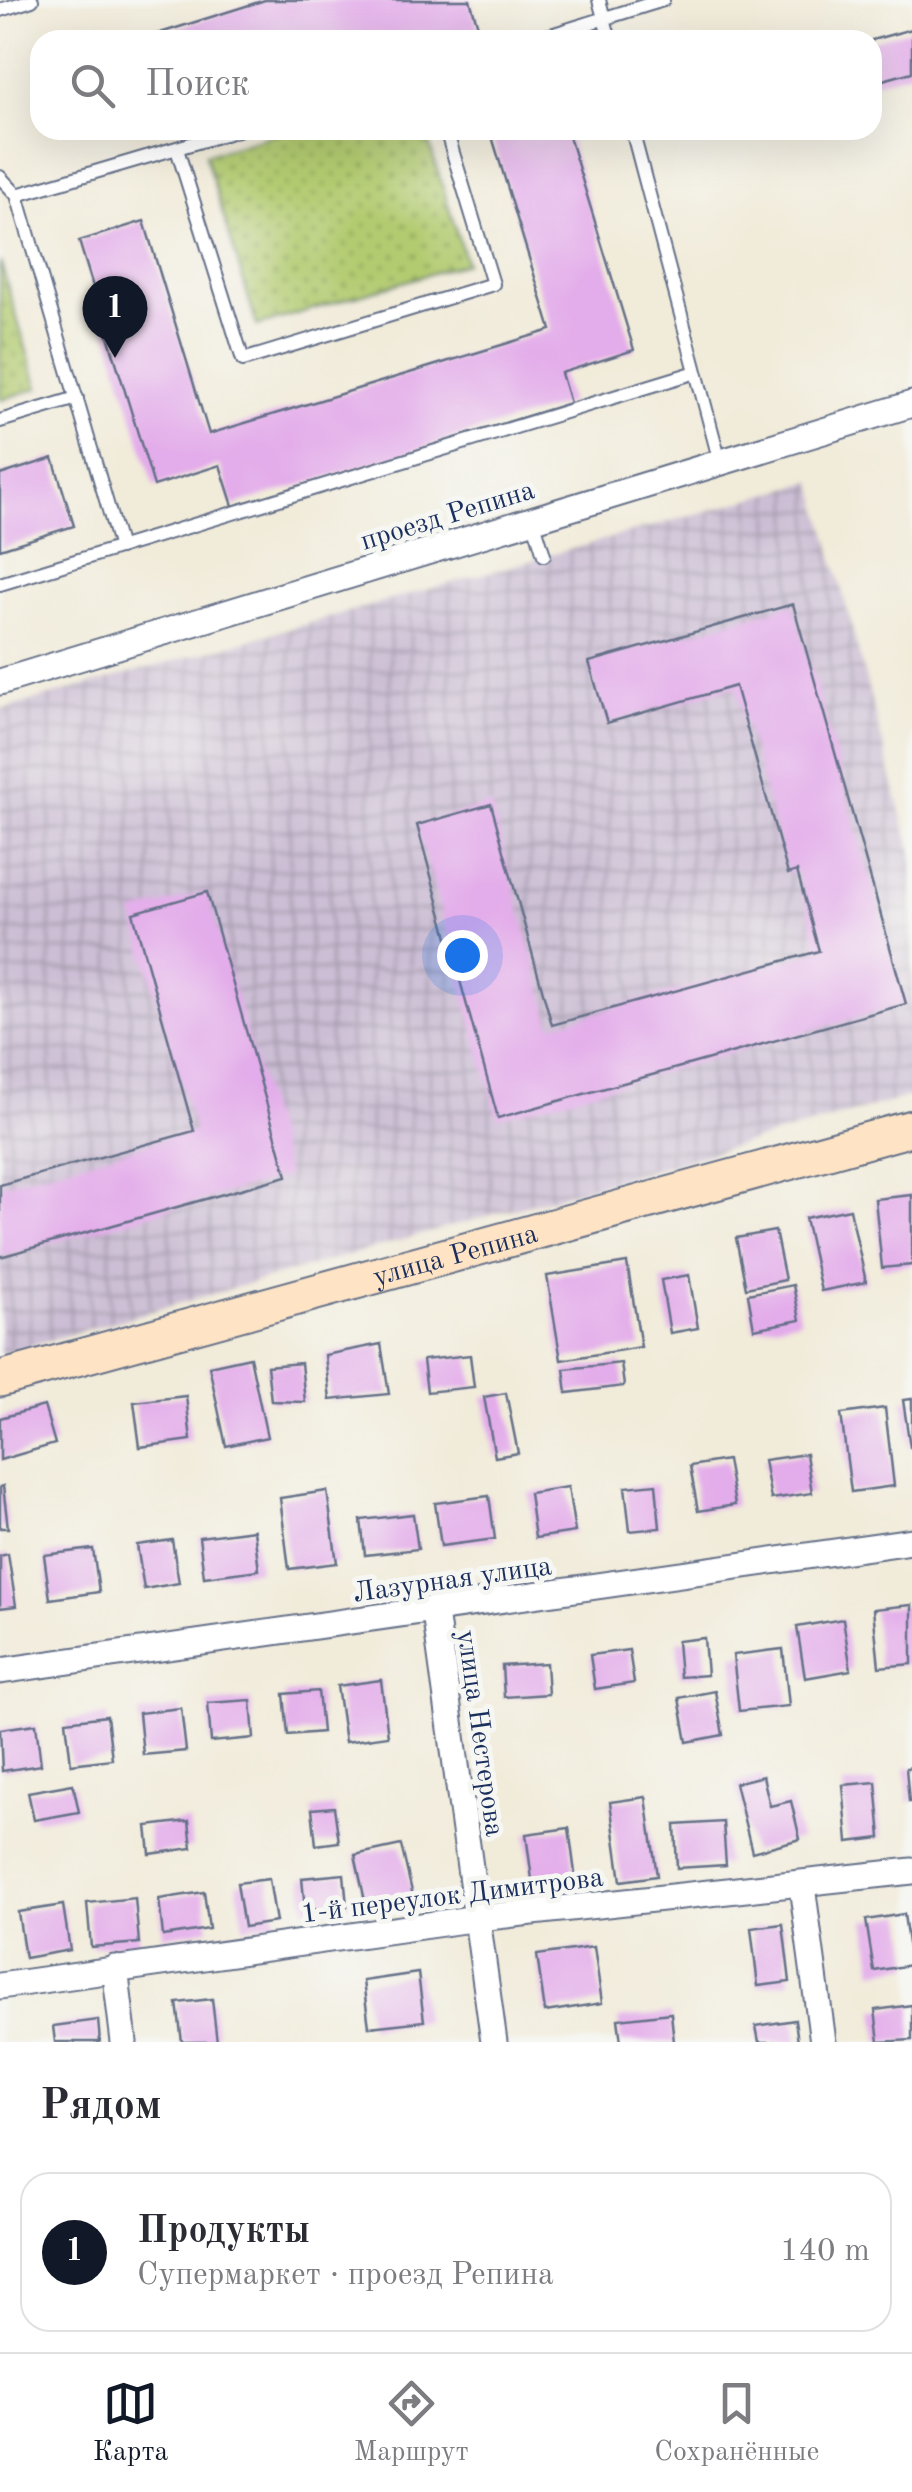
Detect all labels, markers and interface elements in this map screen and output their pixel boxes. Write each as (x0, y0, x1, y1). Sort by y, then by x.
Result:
search box (30, 30, 882, 140)
icon: search (65, 58, 120, 113)
text: Поиск (145, 66, 250, 104)
pin: 1 (82, 276, 148, 358)
street label: проезд Репина (358, 477, 538, 557)
your location (437, 930, 488, 981)
street label: улица Репина (370, 1221, 541, 1293)
street label: Лазурная улица (351, 1553, 554, 1609)
street label: улица Нестерова (451, 1628, 507, 1839)
street label: 1-й переулок Димитрова (300, 1865, 605, 1929)
text: Рядом (40, 2086, 162, 2128)
text: Продукты (137, 2213, 310, 2251)
text: 1 (65, 2236, 84, 2268)
text: 140 m (780, 2236, 870, 2268)
text: Супермаркет · проезд Репина (137, 2260, 554, 2292)
tab: Карта (93, 2376, 168, 2471)
tab: Маршрут (354, 2376, 469, 2471)
tab: Сохранённые (654, 2376, 819, 2471)

